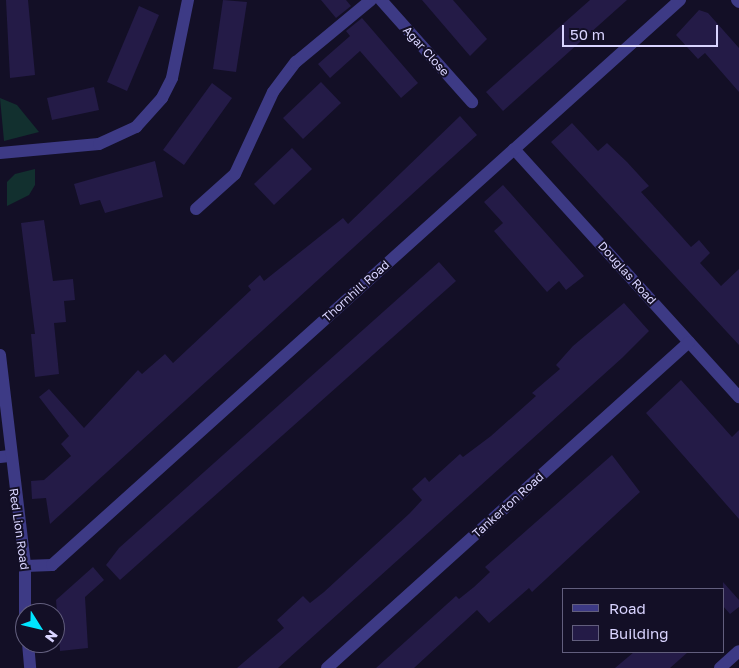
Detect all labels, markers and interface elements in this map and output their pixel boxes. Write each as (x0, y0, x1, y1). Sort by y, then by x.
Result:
scale bar (564, 15, 720, 47)
street label: Agar Close (400, 23, 452, 79)
text: 50 m (570, 25, 605, 43)
street label: Douglas Road (595, 239, 659, 307)
street label: Thornhill Road (320, 257, 392, 325)
street label: Tankerton Road (469, 469, 547, 541)
street label: Red Lion Road (6, 487, 32, 571)
legend (562, 588, 724, 653)
text: Road (609, 599, 646, 617)
north arrow (15, 603, 65, 653)
text: Building (609, 624, 669, 642)
text: N (42, 627, 62, 646)

